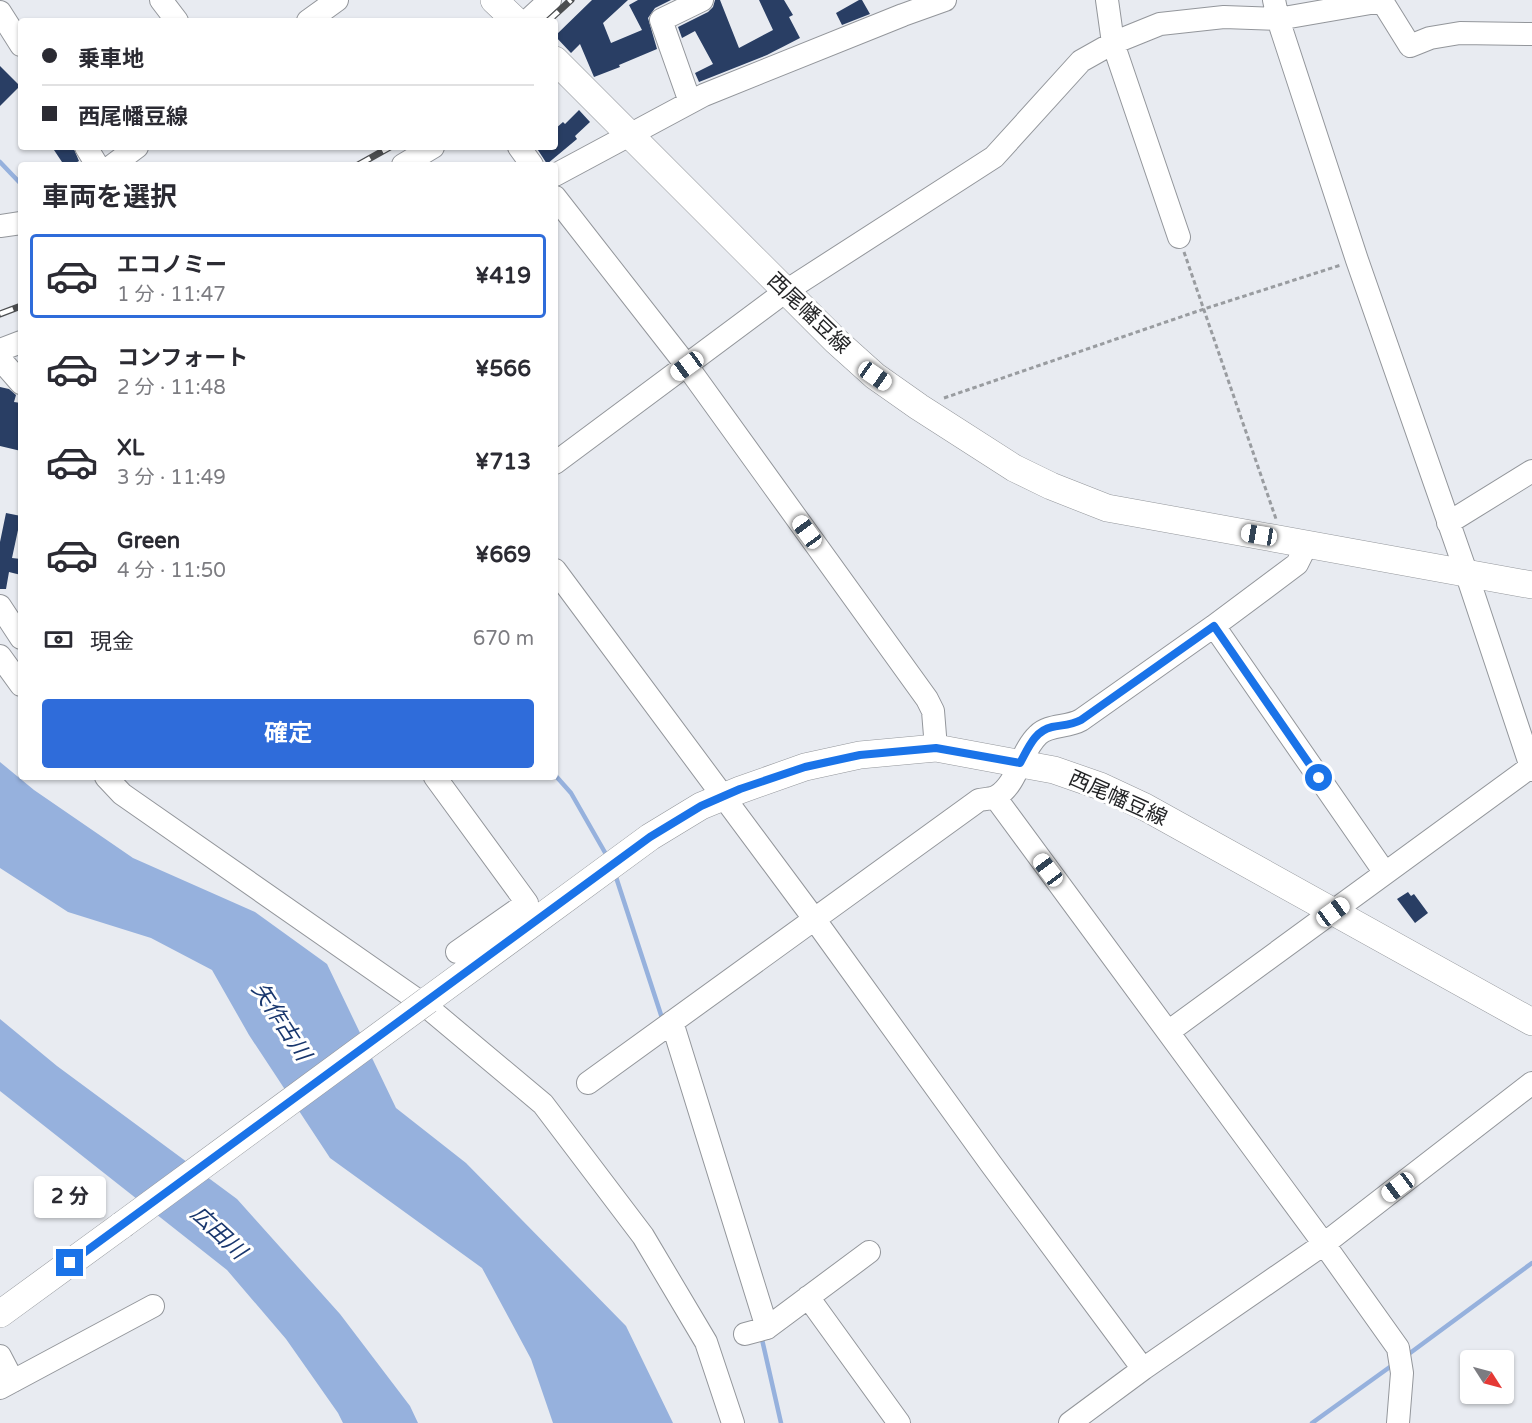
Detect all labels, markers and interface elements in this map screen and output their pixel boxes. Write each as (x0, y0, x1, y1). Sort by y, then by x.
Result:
text: 乗車地 (78, 46, 144, 72)
text: 西尾幡豆線 (78, 104, 188, 130)
text: 車両を選択 (42, 181, 177, 214)
icon: car (45, 249, 99, 303)
text: エコノミー (117, 252, 227, 278)
text: ¥419 (475, 263, 531, 289)
street label: 西尾幡豆線 (762, 268, 855, 359)
text: 1 分 · 11:47 (117, 283, 226, 307)
icon: car (45, 342, 99, 396)
text: コンフォート (117, 345, 248, 371)
car (667, 348, 707, 384)
text: ¥566 (475, 356, 531, 382)
car (855, 358, 895, 394)
text: 2 分 · 11:48 (117, 376, 226, 400)
icon: car (45, 435, 99, 489)
text: XL (117, 435, 144, 461)
text: ¥713 (475, 449, 531, 475)
text: 3 分 · 11:49 (117, 466, 226, 490)
car (789, 512, 825, 552)
car (1240, 523, 1278, 547)
icon: car (45, 528, 99, 582)
text: Green (117, 528, 180, 554)
text: ¥669 (475, 542, 531, 568)
text: 4 分 · 11:50 (117, 559, 226, 583)
icon: cash (42, 623, 75, 656)
text: 670 m (473, 627, 534, 651)
text: 現金 (90, 629, 134, 655)
button: 確定 (42, 699, 534, 768)
route start (1305, 764, 1332, 791)
street label: 西尾幡豆線 (1065, 766, 1171, 831)
car (1030, 850, 1066, 890)
car (1313, 894, 1353, 930)
water label: 矢作古川 (246, 978, 317, 1067)
car (1378, 1169, 1418, 1205)
callout: 2 分 (34, 1176, 106, 1218)
text: 2 分 (51, 1185, 89, 1209)
water label: 広田川 (185, 1201, 253, 1266)
route end (56, 1249, 83, 1276)
north arrow (1460, 1350, 1514, 1404)
map controls (1460, 1350, 1514, 1404)

